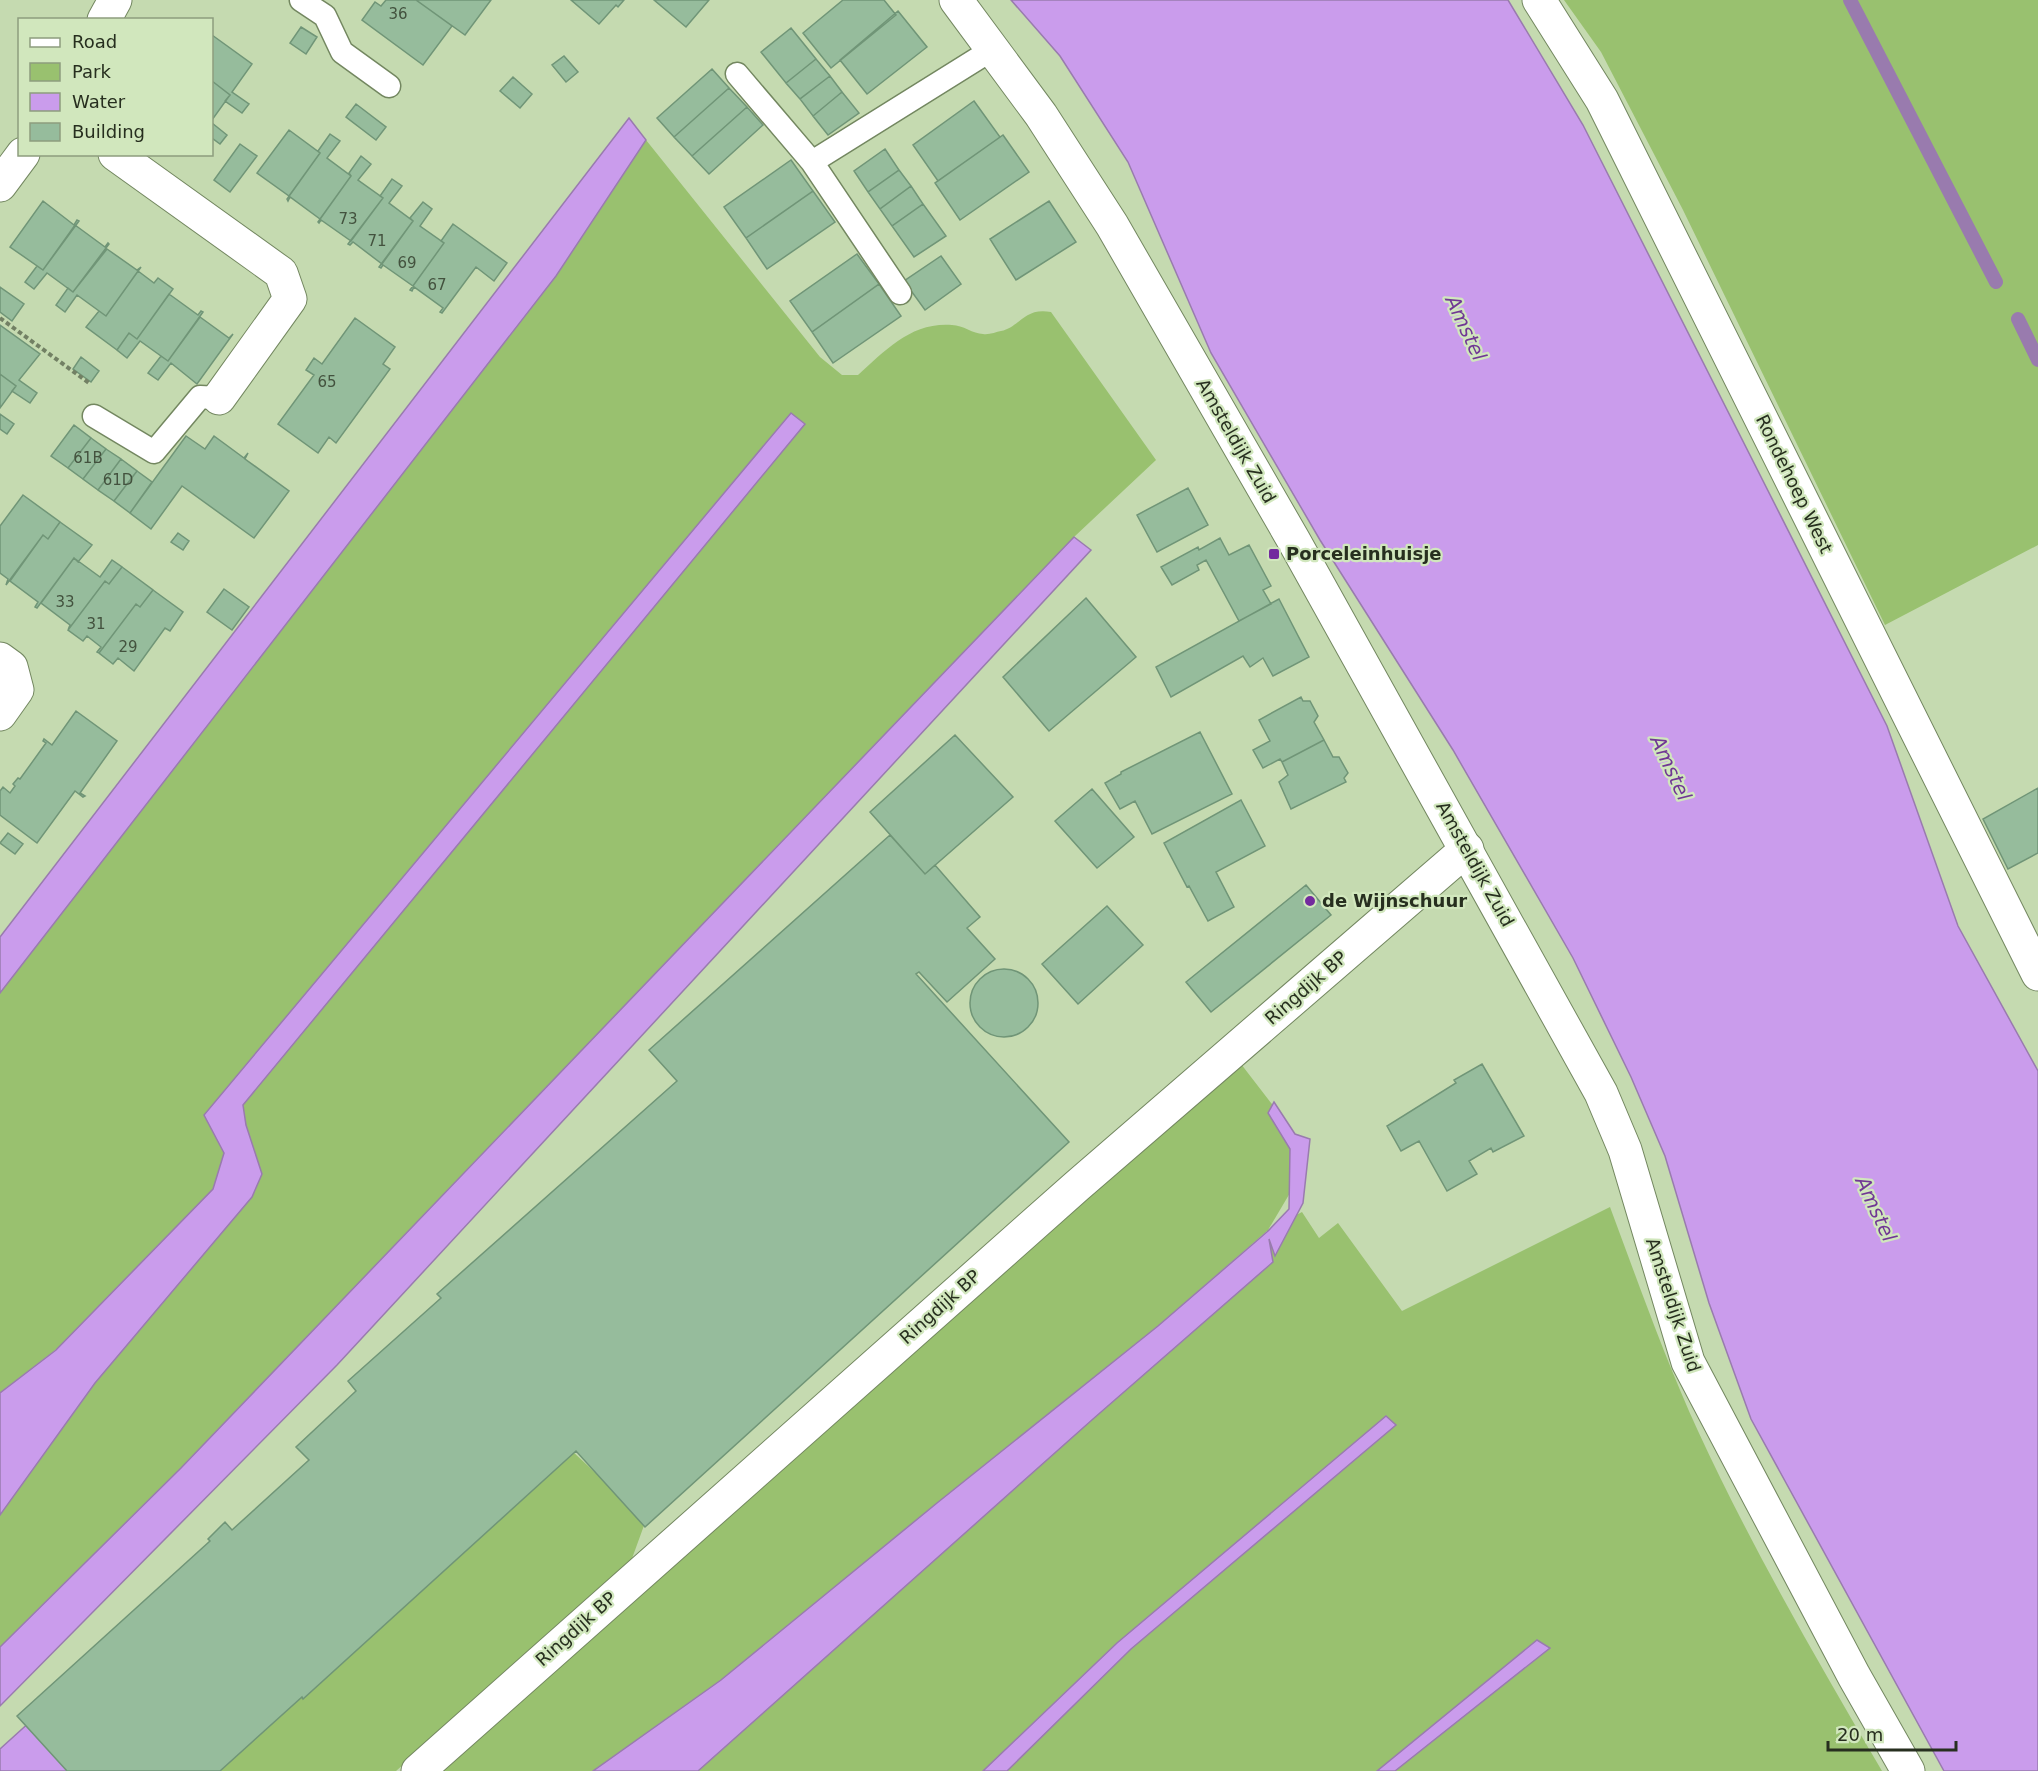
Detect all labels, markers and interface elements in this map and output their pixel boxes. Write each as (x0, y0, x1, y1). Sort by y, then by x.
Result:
house number: 36 (388, 5, 408, 23)
legend (18, 18, 213, 156)
text: Road (72, 31, 117, 52)
text: Park (72, 61, 111, 82)
text: Water (72, 91, 126, 112)
text: Building (72, 121, 145, 142)
house number: 73 (338, 210, 358, 228)
house number: 71 (367, 232, 387, 250)
house number: 69 (397, 254, 417, 272)
house number: 67 (427, 276, 447, 294)
water label: Amstel (1440, 290, 1492, 365)
house number: 65 (317, 373, 337, 391)
street label: Amsteldijk Zuid (1192, 375, 1281, 507)
street label: Rondehoep West (1752, 411, 1837, 556)
house number: 61B (73, 449, 103, 467)
house number: 61D (103, 471, 133, 489)
place label: Porceleinhuisje (1286, 543, 1442, 564)
marker: Porceleinhuisje (1267, 547, 1281, 561)
house number: 33 (55, 593, 75, 611)
house number: 31 (86, 615, 106, 633)
house number: 29 (118, 638, 138, 656)
water label: Amstel (1645, 730, 1697, 805)
street label: Amsteldijk Zuid (1432, 797, 1519, 930)
place label: de Wijnschuur (1322, 890, 1467, 911)
marker: de Wijnschuur (1303, 894, 1317, 908)
street label: Ringdijk BP (1261, 946, 1351, 1029)
water label: Amstel (1850, 1171, 1902, 1246)
street label: Amsteldijk Zuid (1642, 1235, 1705, 1375)
street label: Ringdijk BP (895, 1265, 984, 1348)
street label: Ringdijk BP (531, 1587, 620, 1670)
scale bar (1828, 1714, 1956, 1752)
text: 20 m (1837, 1724, 1883, 1745)

